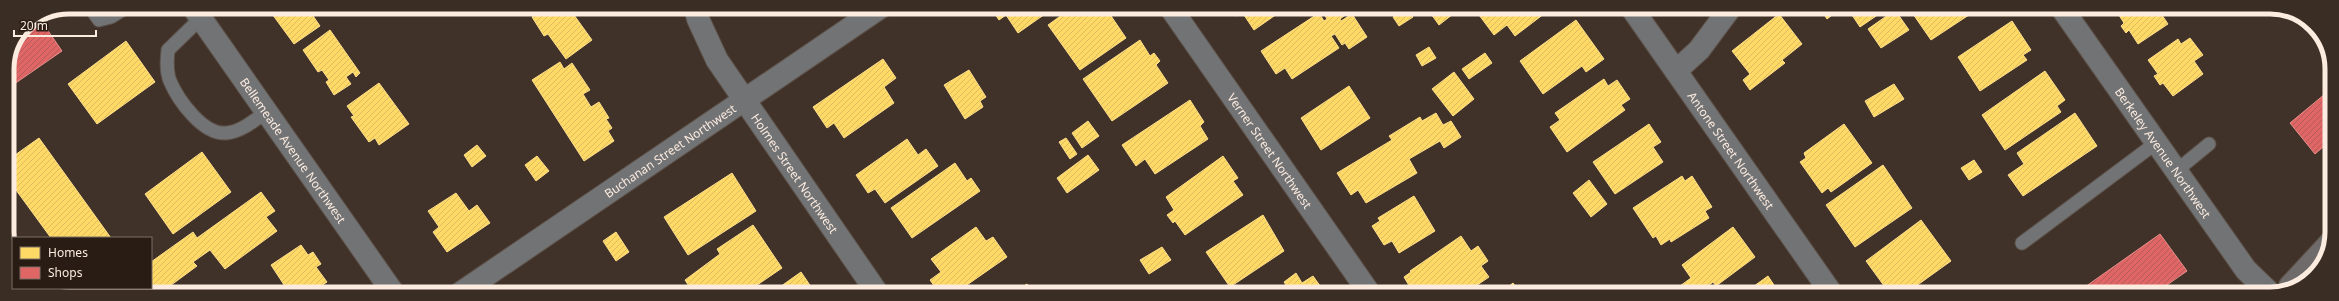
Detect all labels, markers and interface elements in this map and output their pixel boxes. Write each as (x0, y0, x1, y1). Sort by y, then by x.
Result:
scale bar (14, 12, 96, 38)
text: 20 m (20, 17, 48, 34)
street label: Bellemeade Avenue Northwest (236, 74, 351, 227)
street label: Berkeley Avenue Northwest (2111, 84, 2216, 222)
street label: Antone Street Northwest (1684, 88, 1779, 213)
street label: Verner Street Northwest (1224, 89, 1317, 212)
street label: Buchanan Street Northwest (601, 99, 740, 201)
street label: Holmes Street Northwest (748, 110, 843, 237)
legend (12, 237, 152, 289)
text: Homes (48, 244, 88, 261)
text: Shops (48, 264, 83, 281)

